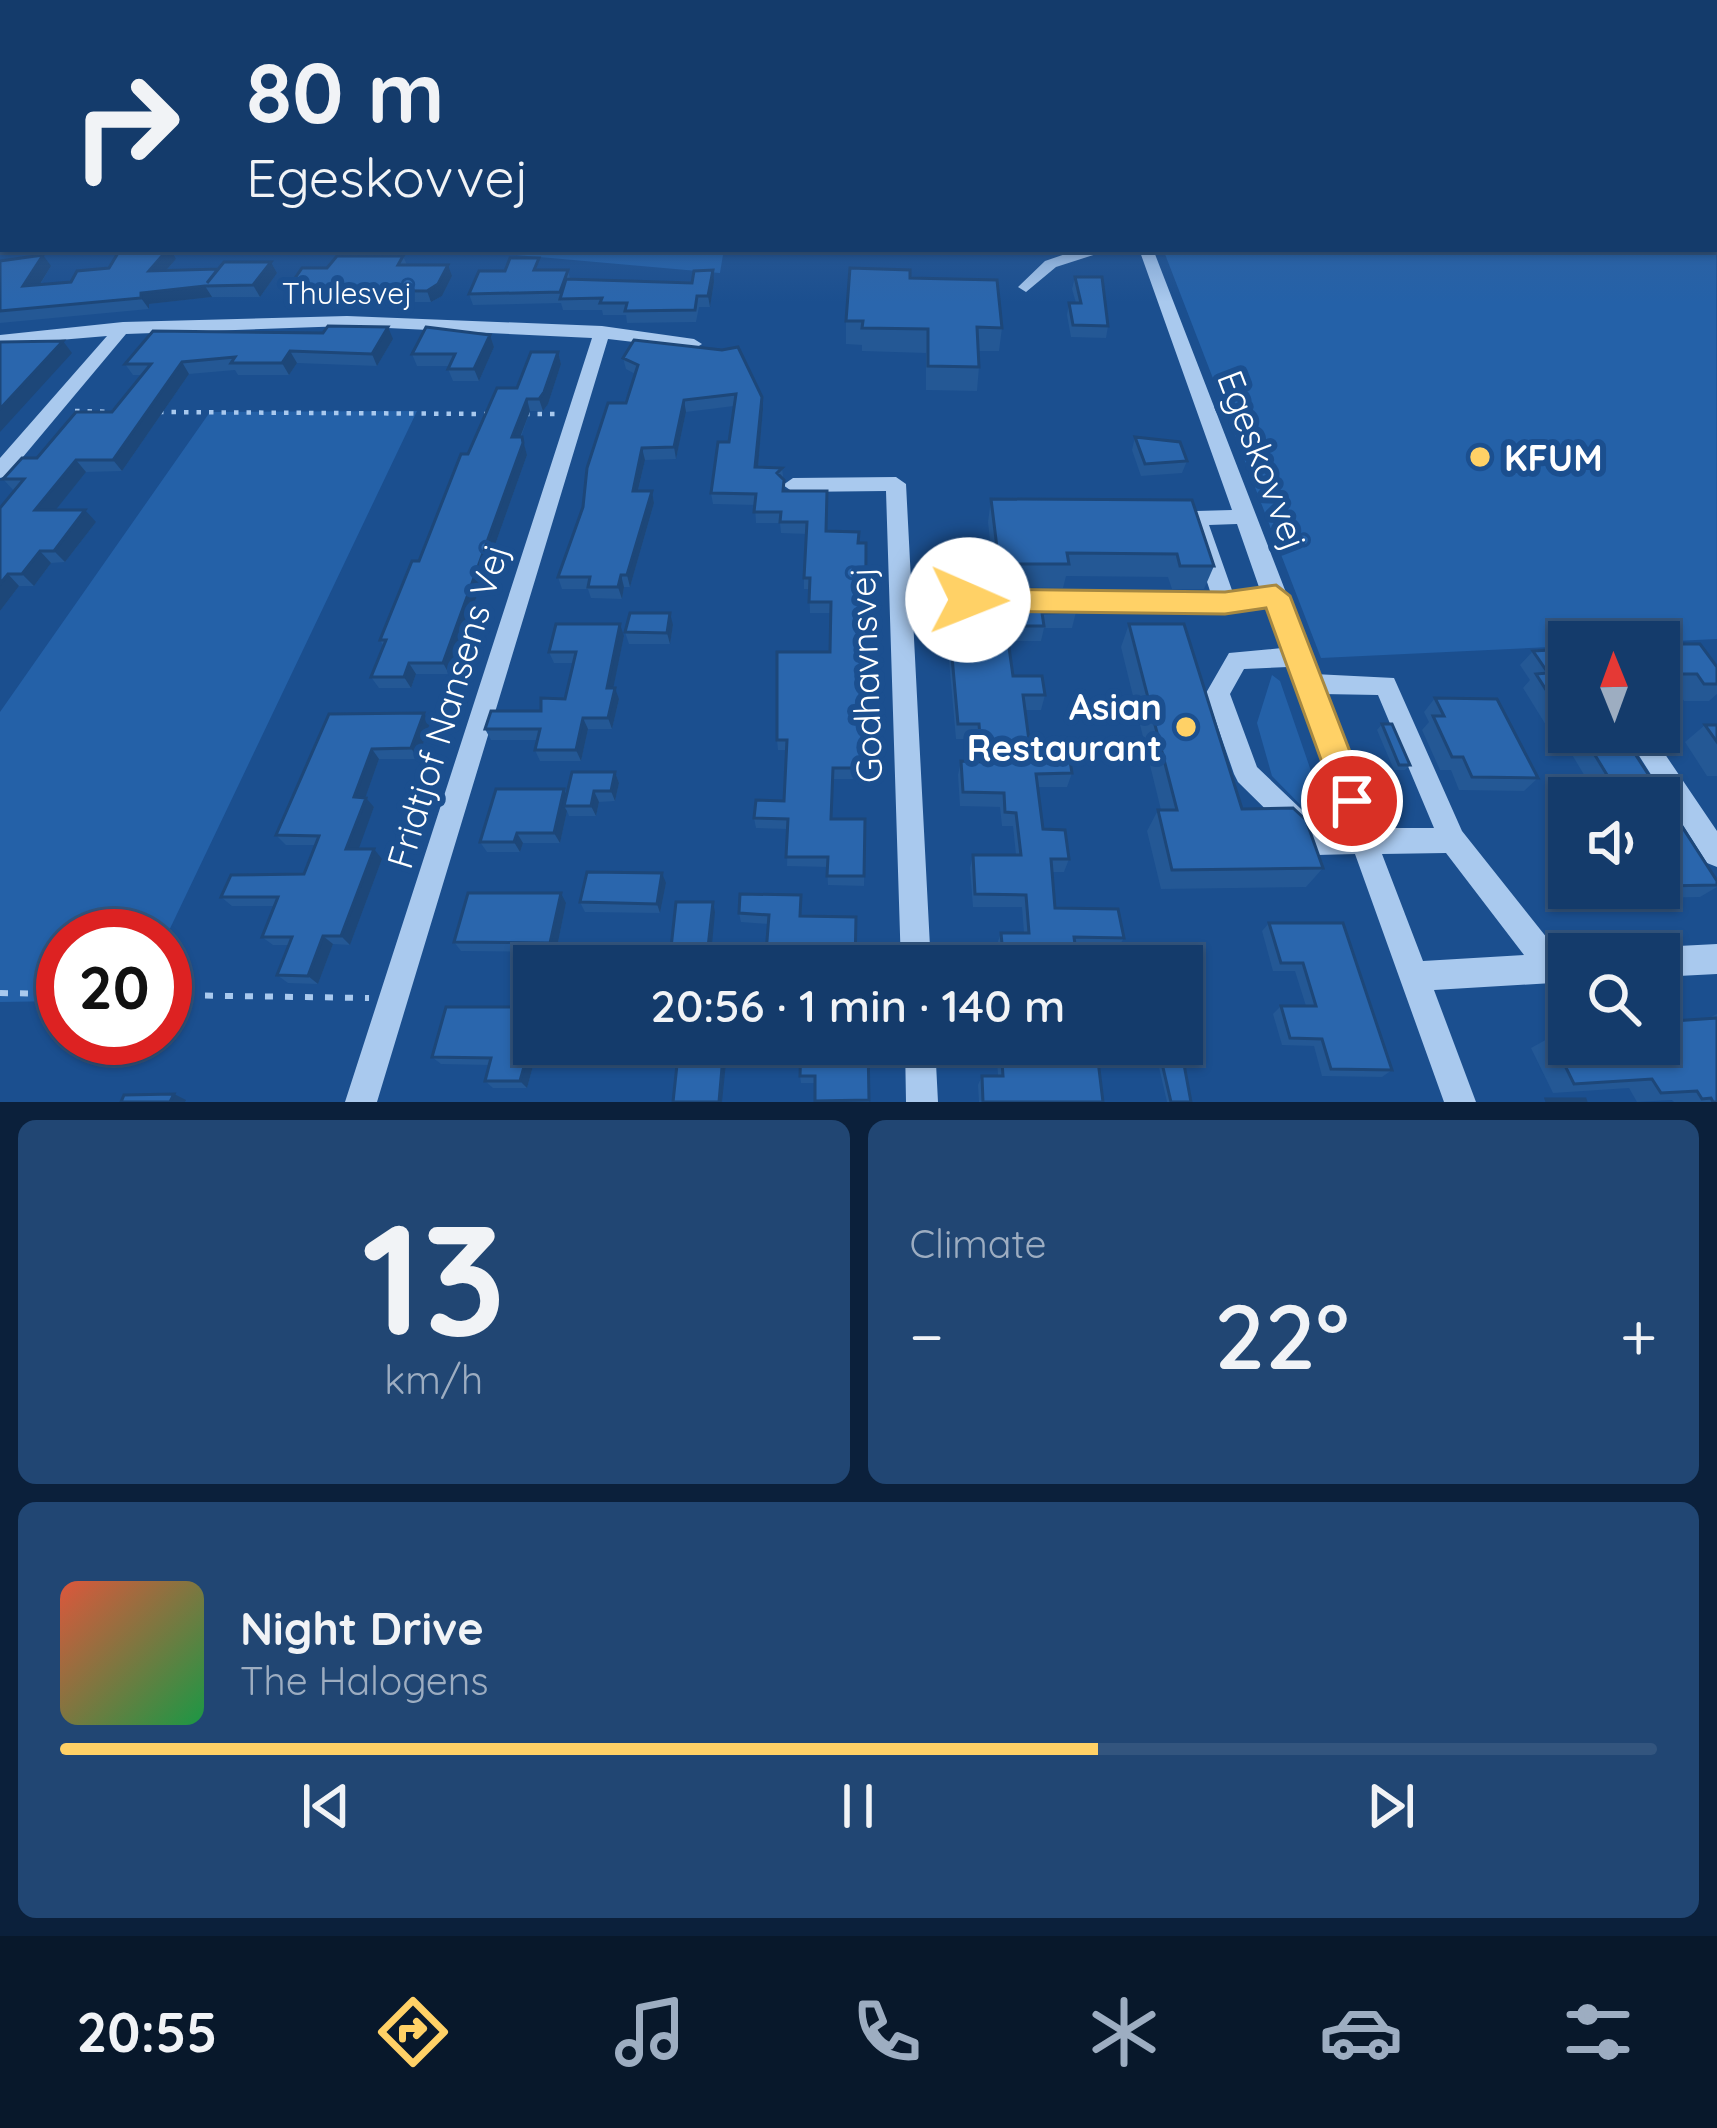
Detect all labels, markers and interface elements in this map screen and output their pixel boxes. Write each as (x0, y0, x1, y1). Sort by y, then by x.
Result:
text: 80 m (246, 39, 445, 144)
icon: right (48, 48, 204, 204)
text: Egeskovvej (246, 143, 529, 211)
street label: Thulesvej (282, 274, 412, 312)
street label: Egeskovvej (1208, 364, 1318, 556)
place label: KFUM (1504, 435, 1603, 480)
marker: KFUM (1467, 444, 1493, 470)
position arrow (905, 537, 1031, 663)
street label: Fridtjof Nansens Vej (376, 538, 518, 874)
street label: Godhavnsvej (839, 566, 891, 784)
north arrow (1548, 621, 1680, 753)
map controls (1548, 621, 1680, 1065)
place label: Asian Restaurant (967, 684, 1162, 770)
marker: Asian Restaurant (1173, 714, 1199, 740)
pin (1301, 750, 1403, 852)
icon: arrive (1319, 768, 1385, 834)
button: sound (1548, 777, 1680, 909)
speed limit sign: 20 (36, 909, 192, 1065)
button: search (1548, 933, 1680, 1065)
text: 20:56 · 1 min · 140 m (651, 977, 1065, 1033)
text: 13 (362, 1179, 506, 1374)
text: Climate (910, 1219, 1047, 1268)
text: 22° (1214, 1279, 1349, 1392)
text: − (910, 1294, 944, 1377)
text: + (1620, 1294, 1657, 1377)
text: km/h (384, 1355, 483, 1404)
text: Night Drive (240, 1600, 484, 1656)
text: The Halogens (240, 1656, 489, 1705)
icon: previous (293, 1773, 359, 1839)
icon: pause (825, 1773, 891, 1839)
icon: next (1358, 1773, 1424, 1839)
icon: directions (371, 1990, 455, 2074)
icon: music (608, 1990, 692, 2074)
icon: phone (845, 1990, 929, 2074)
icon: climate (1082, 1990, 1166, 2074)
icon: car (1319, 1990, 1403, 2074)
icon: filters (1556, 1990, 1640, 2074)
text: 20:55 (77, 1998, 217, 2066)

